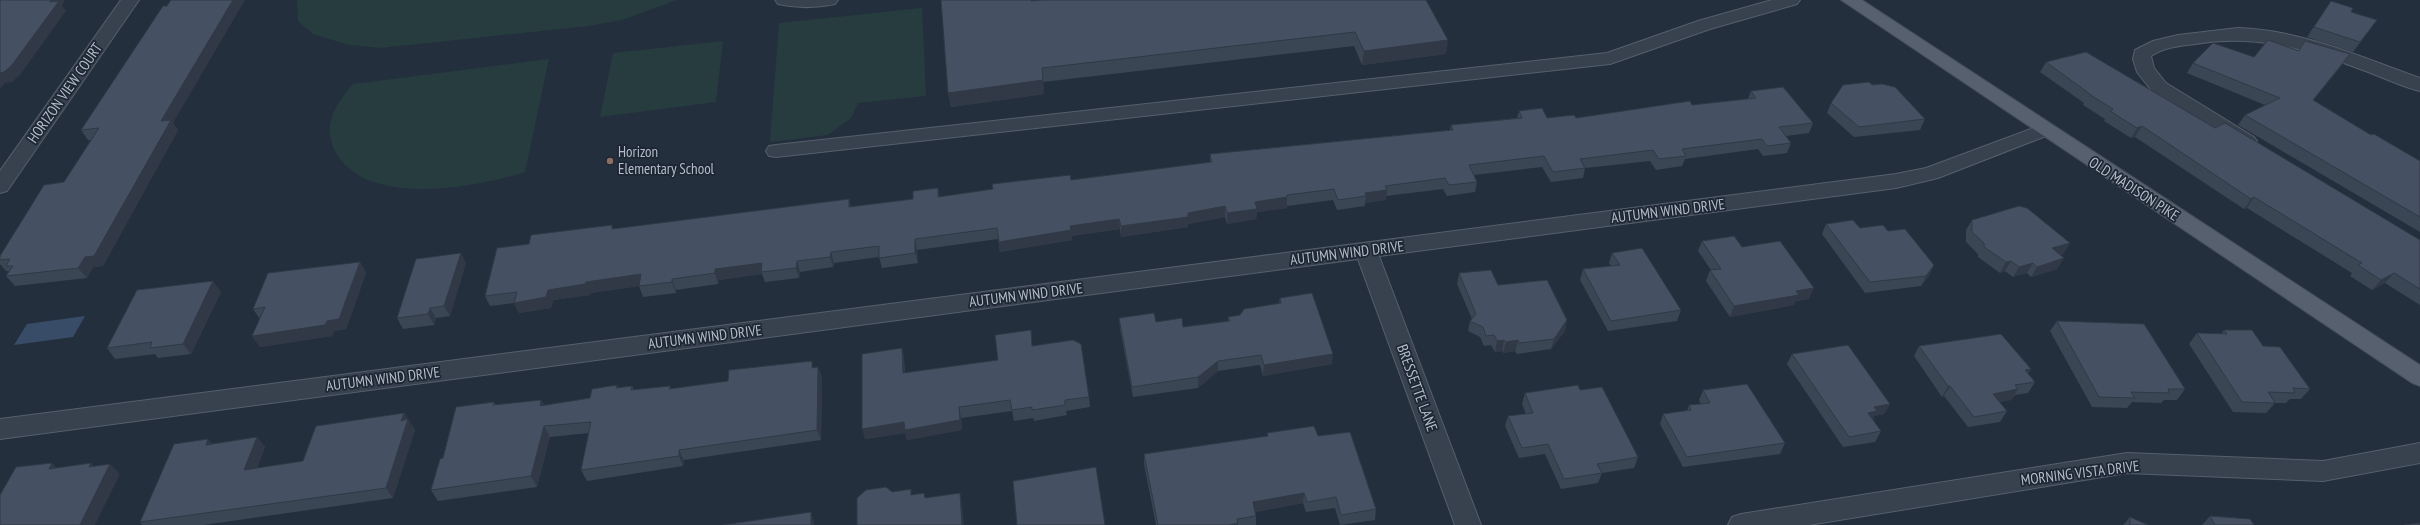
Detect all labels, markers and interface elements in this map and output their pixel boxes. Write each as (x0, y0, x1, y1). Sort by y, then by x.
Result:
street label: HORIZON VIEW COURT (23, 39, 106, 147)
place label: Horizon Elementary School (618, 142, 715, 178)
street label: OLD MADISON PIKE (2086, 152, 2183, 225)
marker: Horizon Elementary School (605, 156, 615, 166)
street label: AUTUMN WIND DRIVE (1610, 194, 1726, 227)
street label: AUTUMN WIND DRIVE (1289, 236, 1405, 269)
street label: AUTUMN WIND DRIVE (968, 278, 1084, 311)
street label: AUTUMN WIND DRIVE (647, 320, 763, 353)
street label: BRESSETTE LANE (1393, 342, 1442, 434)
street label: AUTUMN WIND DRIVE (325, 362, 441, 395)
street label: MORNING VISTA DRIVE (2020, 456, 2140, 489)

